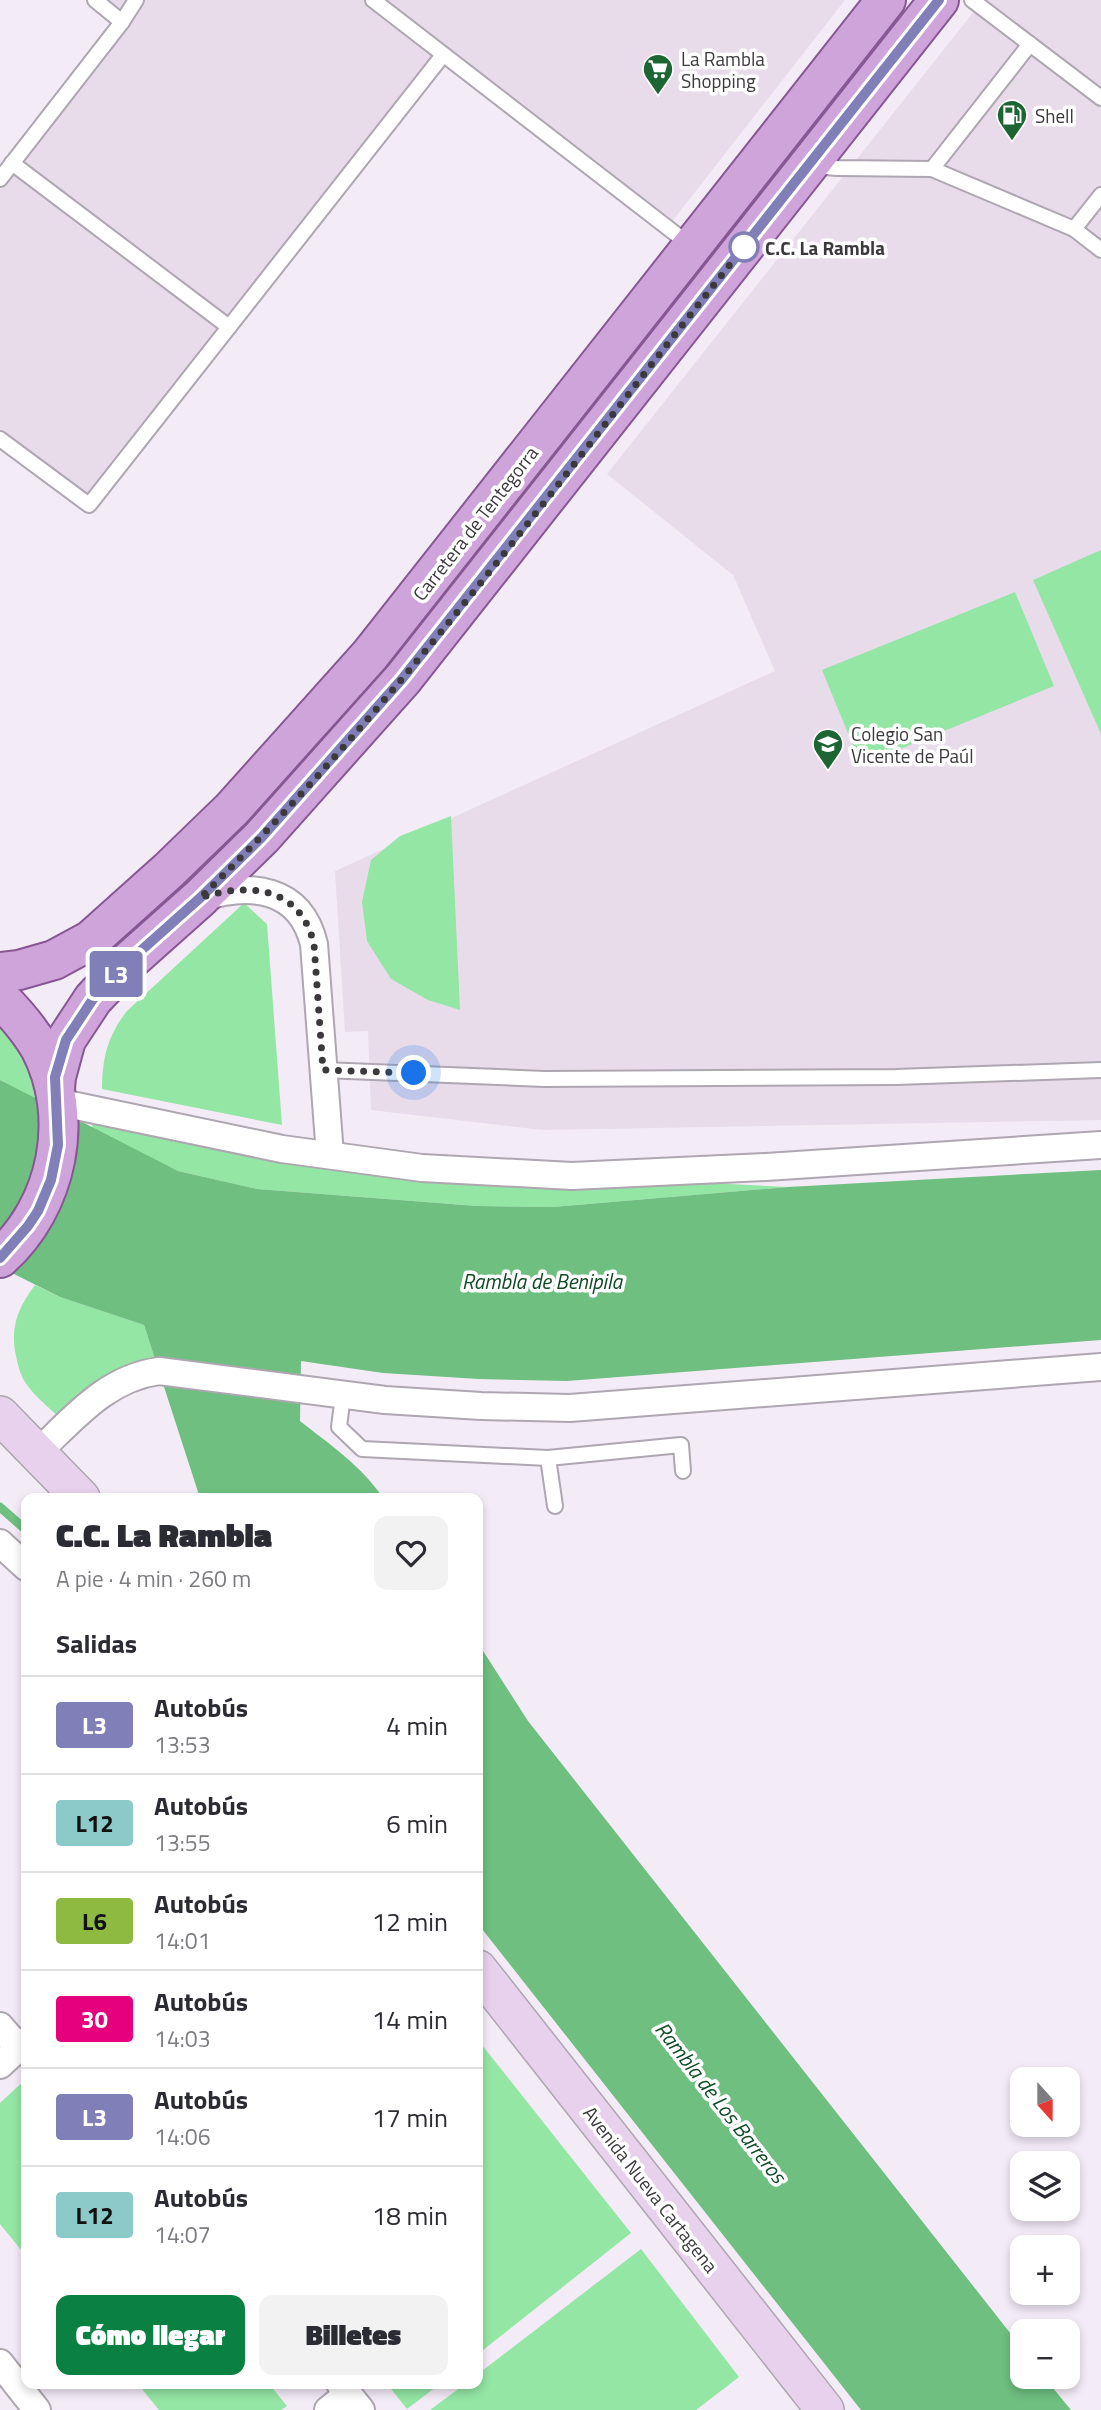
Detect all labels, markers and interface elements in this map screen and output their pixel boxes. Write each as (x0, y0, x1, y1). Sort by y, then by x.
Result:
place label: La Rambla Shopping (681, 44, 765, 95)
supermarket icon: La Rambla Shopping (641, 52, 675, 96)
fuel station icon: Shell (995, 98, 1029, 142)
place label: Shell (1035, 101, 1074, 130)
marker: C.C. La Rambla (729, 232, 759, 262)
place label: C.C. La Rambla (765, 233, 885, 262)
street label: Carretera de Tentegorra (405, 439, 545, 607)
place label: Colegio San Vicente de Paúl (851, 719, 974, 770)
school or university icon: Colegio San Vicente de Paúl (811, 727, 845, 771)
line badge: L3 (85, 951, 148, 997)
text: L3 (104, 956, 128, 992)
your location (396, 1055, 431, 1090)
water label: Rambla de Benipila (462, 1265, 623, 1297)
text: C.C. La Rambla (56, 1510, 272, 1560)
button: heart (374, 1516, 448, 1590)
text: A pie · 4 min · 260 m (56, 1561, 251, 1596)
text: Salidas (56, 1624, 137, 1663)
text: Autobús (154, 1688, 248, 1727)
text: 4 min (386, 1706, 448, 1745)
text: L3 (82, 1707, 107, 1743)
text: 13:53 (154, 1727, 211, 1762)
text: Autobús (154, 1786, 248, 1825)
text: 6 min (386, 1804, 448, 1843)
text: L12 (75, 1805, 114, 1841)
text: 13:55 (154, 1825, 211, 1860)
text: Autobús (154, 1884, 248, 1923)
text: 12 min (372, 1902, 448, 1941)
text: L6 (82, 1903, 107, 1939)
text: 14:01 (154, 1923, 211, 1958)
text: Autobús (154, 1982, 248, 2021)
text: 14 min (372, 2000, 448, 2039)
text: 30 (81, 2001, 108, 2037)
water label: Rambla de Los Barreros (648, 2014, 796, 2191)
text: 14:03 (154, 2021, 211, 2056)
north arrow (1010, 2067, 1080, 2137)
map controls (1010, 2067, 1080, 2389)
text: Autobús (154, 2080, 248, 2119)
text: 17 min (372, 2098, 448, 2137)
text: L3 (82, 2099, 107, 2135)
street label: Avenida Nueva Cartagena (577, 2100, 726, 2279)
text: 14:06 (154, 2119, 211, 2154)
button: layers (1010, 2151, 1080, 2221)
text: Autobús (154, 2178, 248, 2217)
text: 18 min (372, 2196, 448, 2235)
text: L12 (75, 2197, 114, 2233)
text: 14:07 (154, 2217, 211, 2252)
button: + (1010, 2235, 1080, 2305)
button: Cómo llegar (56, 2295, 245, 2375)
button: Billetes (259, 2295, 448, 2375)
button: − (1010, 2319, 1080, 2389)

